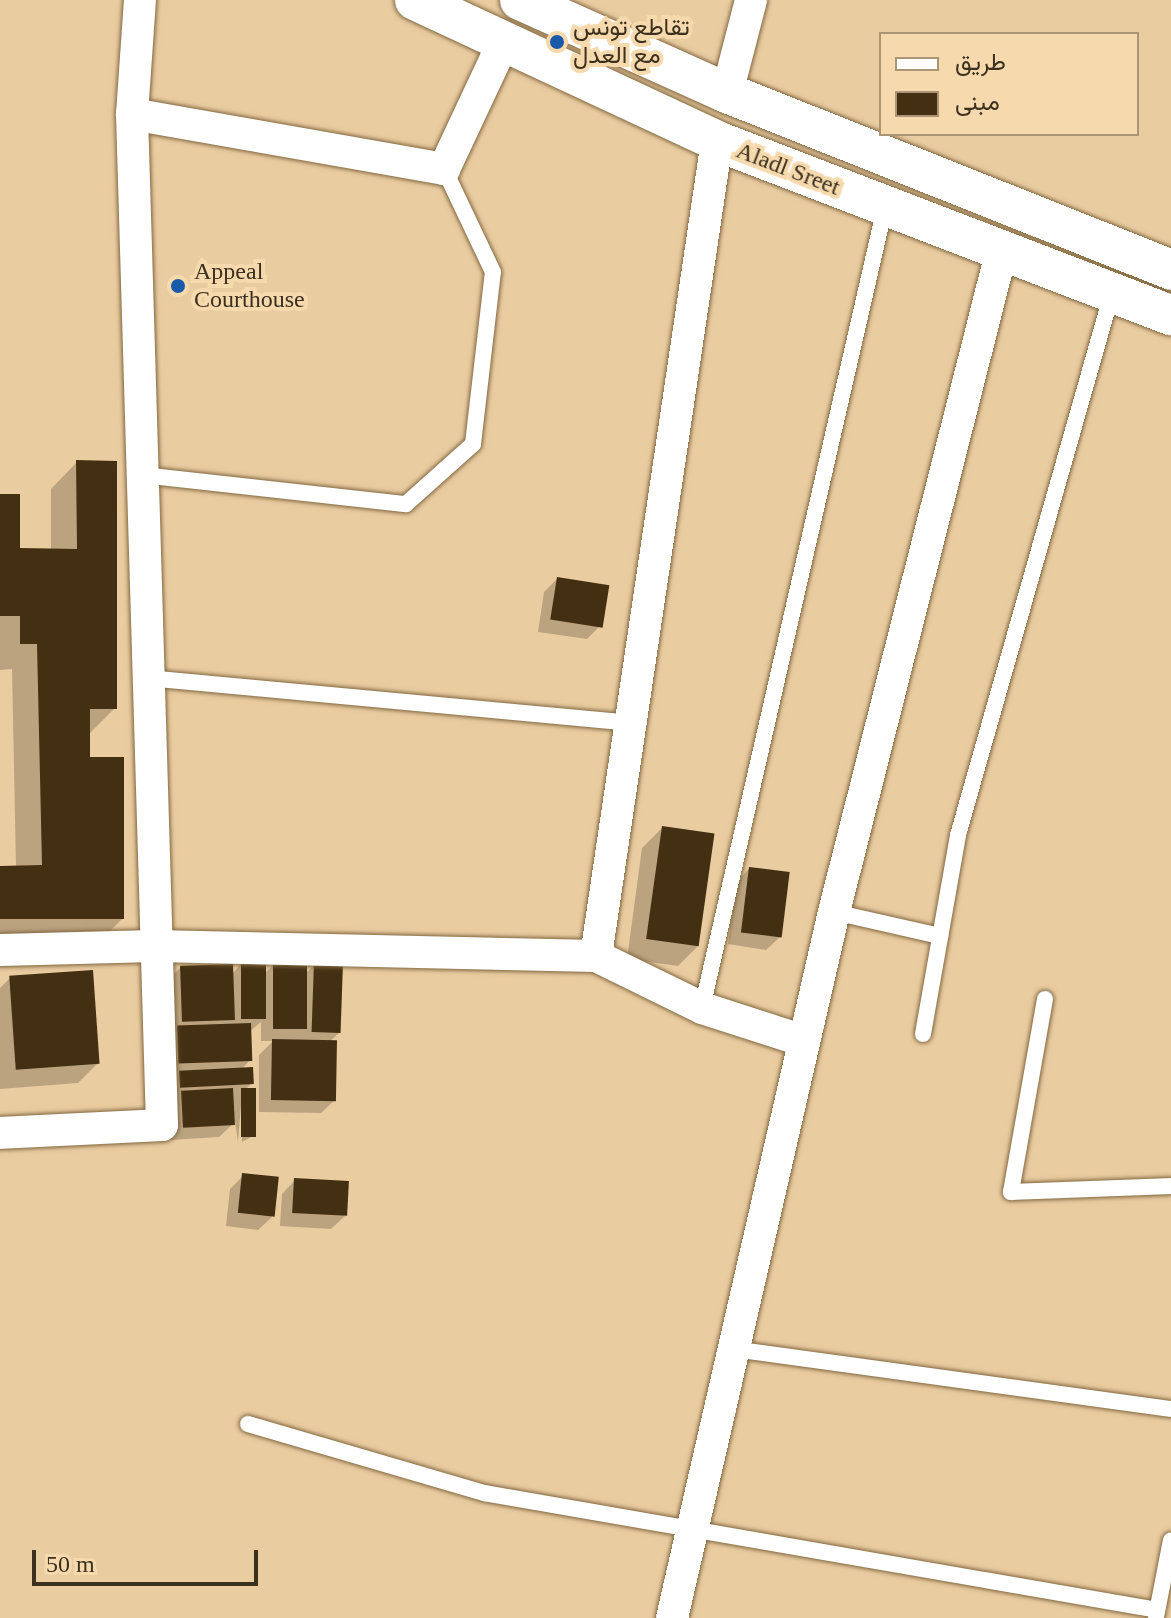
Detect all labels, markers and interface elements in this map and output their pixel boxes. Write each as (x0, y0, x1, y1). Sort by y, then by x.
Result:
place label: تقاطع تونس مع العدل (573, 14, 690, 70)
legend (879, 32, 1139, 136)
marker: تقاطع تونس مع العدل (548, 33, 566, 51)
text: طريق (955, 49, 1006, 75)
text: مبنى (955, 89, 1000, 115)
street label: Aladl Sreet (732, 136, 844, 202)
place label: Appeal Courthouse (194, 258, 305, 314)
marker: Appeal Courthouse (169, 277, 187, 295)
scale bar (36, 1534, 262, 1584)
text: 50 m (46, 1551, 95, 1577)

